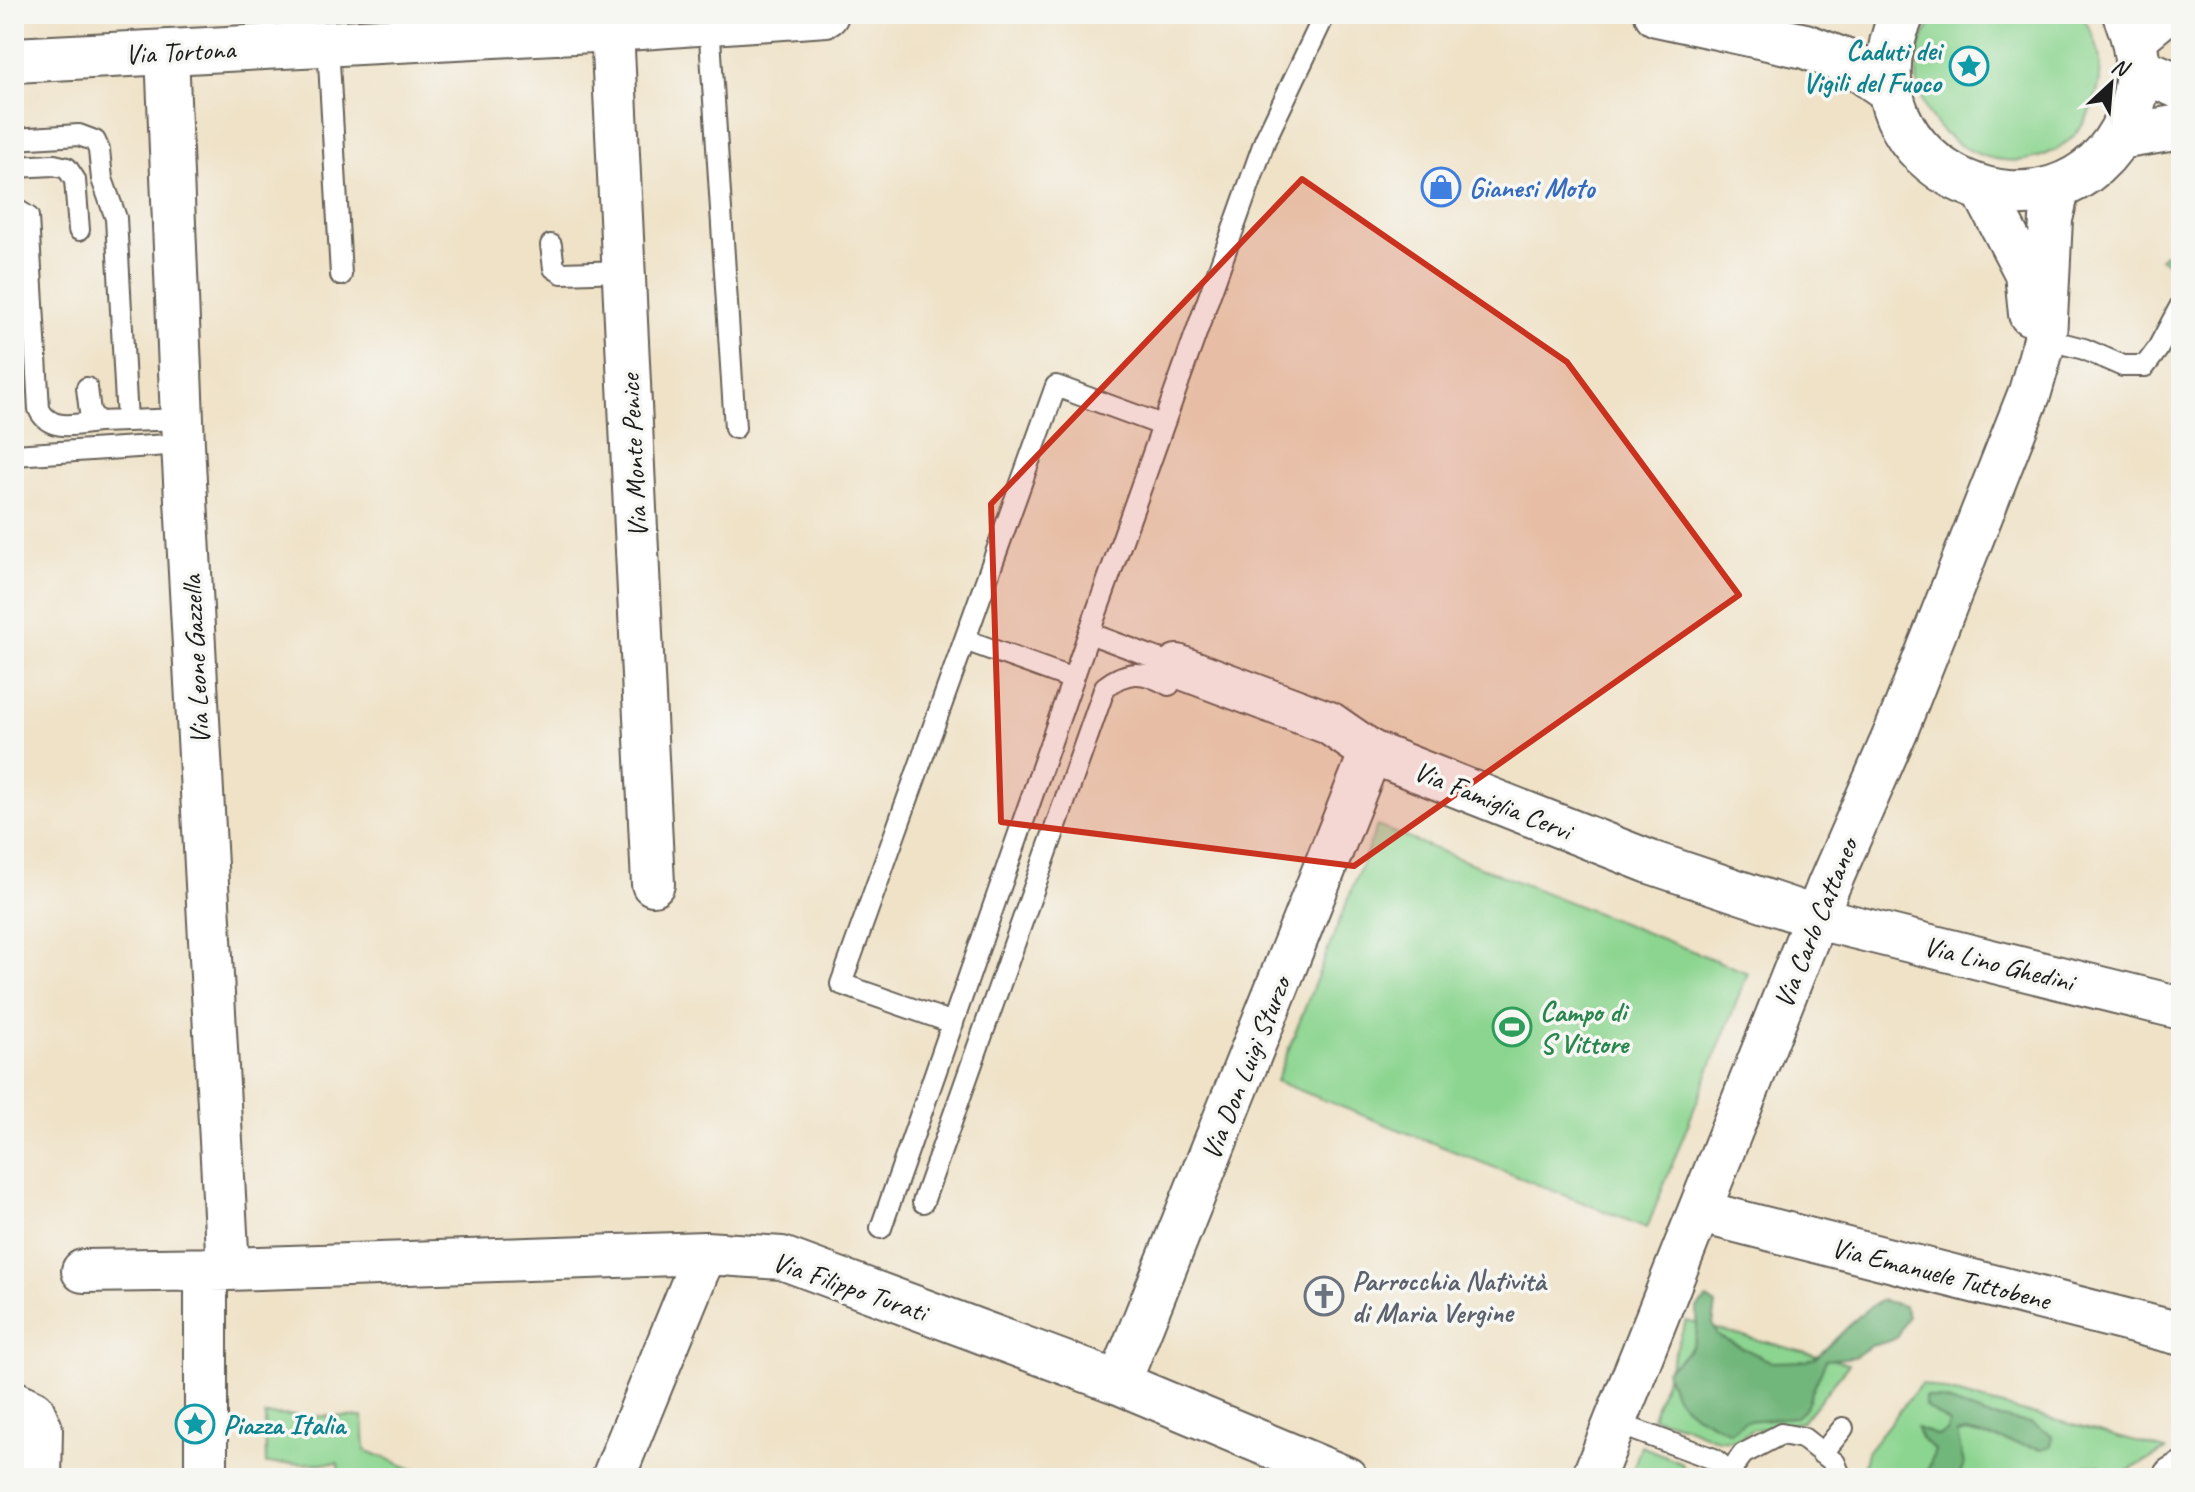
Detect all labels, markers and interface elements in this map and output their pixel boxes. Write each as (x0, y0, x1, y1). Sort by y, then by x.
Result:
street label: Via Tortona (124, 31, 238, 72)
place label: Caduti dei Vigili del Fuoco (1802, 33, 1945, 100)
north arrow (2071, 44, 2151, 124)
place icon: Caduti dei Vigili del Fuoco (1948, 45, 1990, 87)
text: N (2107, 51, 2135, 84)
shop icon: Gianesi Moto (1420, 166, 1462, 208)
place label: Gianesi Moto (1469, 170, 1596, 205)
street label: Via Monte Penice (612, 371, 655, 539)
street label: Via Leone Gazzella (173, 573, 217, 746)
street label: Via Famiglia Cervi (1409, 753, 1580, 849)
street label: Via Carlo Cattaneo (1766, 830, 1867, 1013)
street label: Via Lino Ghedini (1920, 928, 2081, 1000)
street label: Via Don Luigi Sturzo (1193, 969, 1299, 1165)
place label: Campo di S Vittore (1540, 994, 1631, 1061)
sports icon: Campo di S Vittore (1491, 1006, 1533, 1048)
street label: Via Emanuele Tuttobene (1828, 1229, 2055, 1318)
street label: Via Filippo Turati (768, 1244, 935, 1330)
place label: Parrocchia Natività di Maria Vergine (1352, 1263, 1548, 1330)
church icon: Parrocchia Natività di Maria Vergine (1303, 1275, 1345, 1317)
place icon: Piazza Italia (174, 1403, 216, 1445)
place label: Piazza Italia (223, 1407, 347, 1442)

